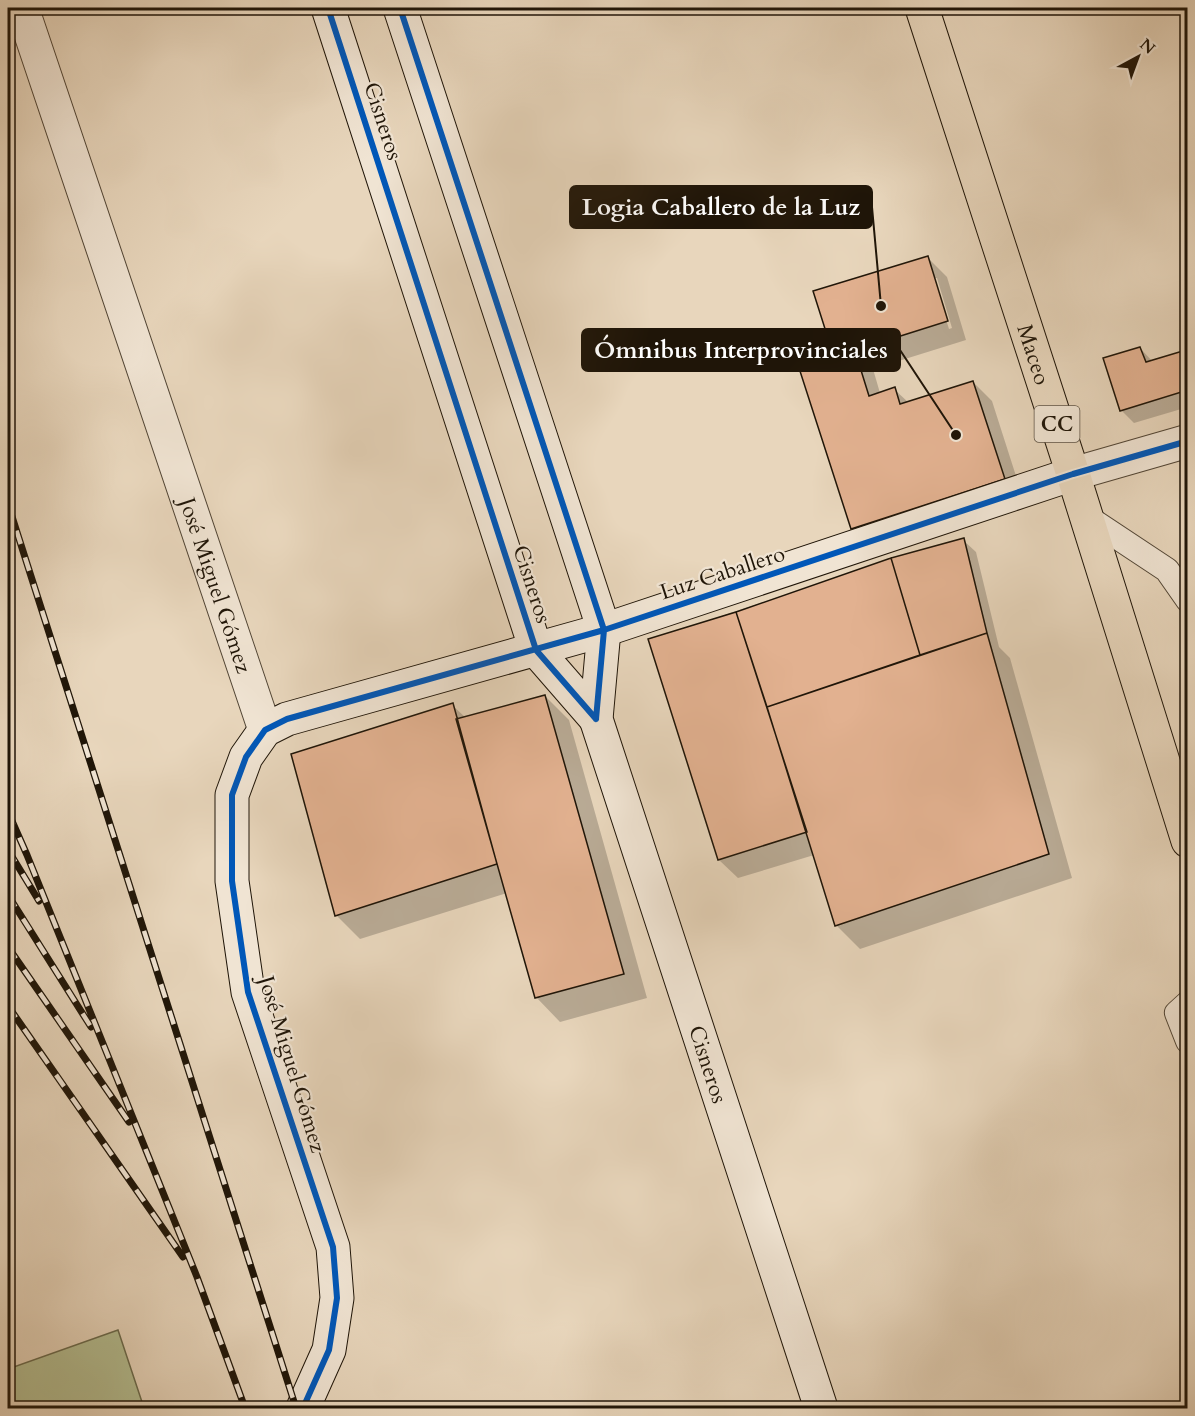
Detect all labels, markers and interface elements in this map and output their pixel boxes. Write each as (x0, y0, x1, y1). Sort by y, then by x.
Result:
north arrow (1108, 27, 1168, 87)
text: N (1135, 34, 1160, 59)
street label: Cisneros (356, 79, 410, 164)
callout: Logia Caballero de la Luz (570, 186, 872, 228)
text: Logia Caballero de la Luz (582, 191, 861, 224)
street label: Maceo (1009, 320, 1057, 389)
callout: Ómnibus Interprovinciales (582, 329, 900, 371)
text: Ómnibus Interprovinciales (594, 334, 888, 367)
road number: CC (1034, 406, 1080, 442)
street label: José Miguel Gómez (171, 491, 259, 677)
street label: Luz Caballero (656, 539, 789, 607)
street label: Cisneros (505, 542, 559, 627)
street label: José Miguel Gómez (250, 969, 333, 1156)
street label: Cisneros (681, 1022, 734, 1107)

